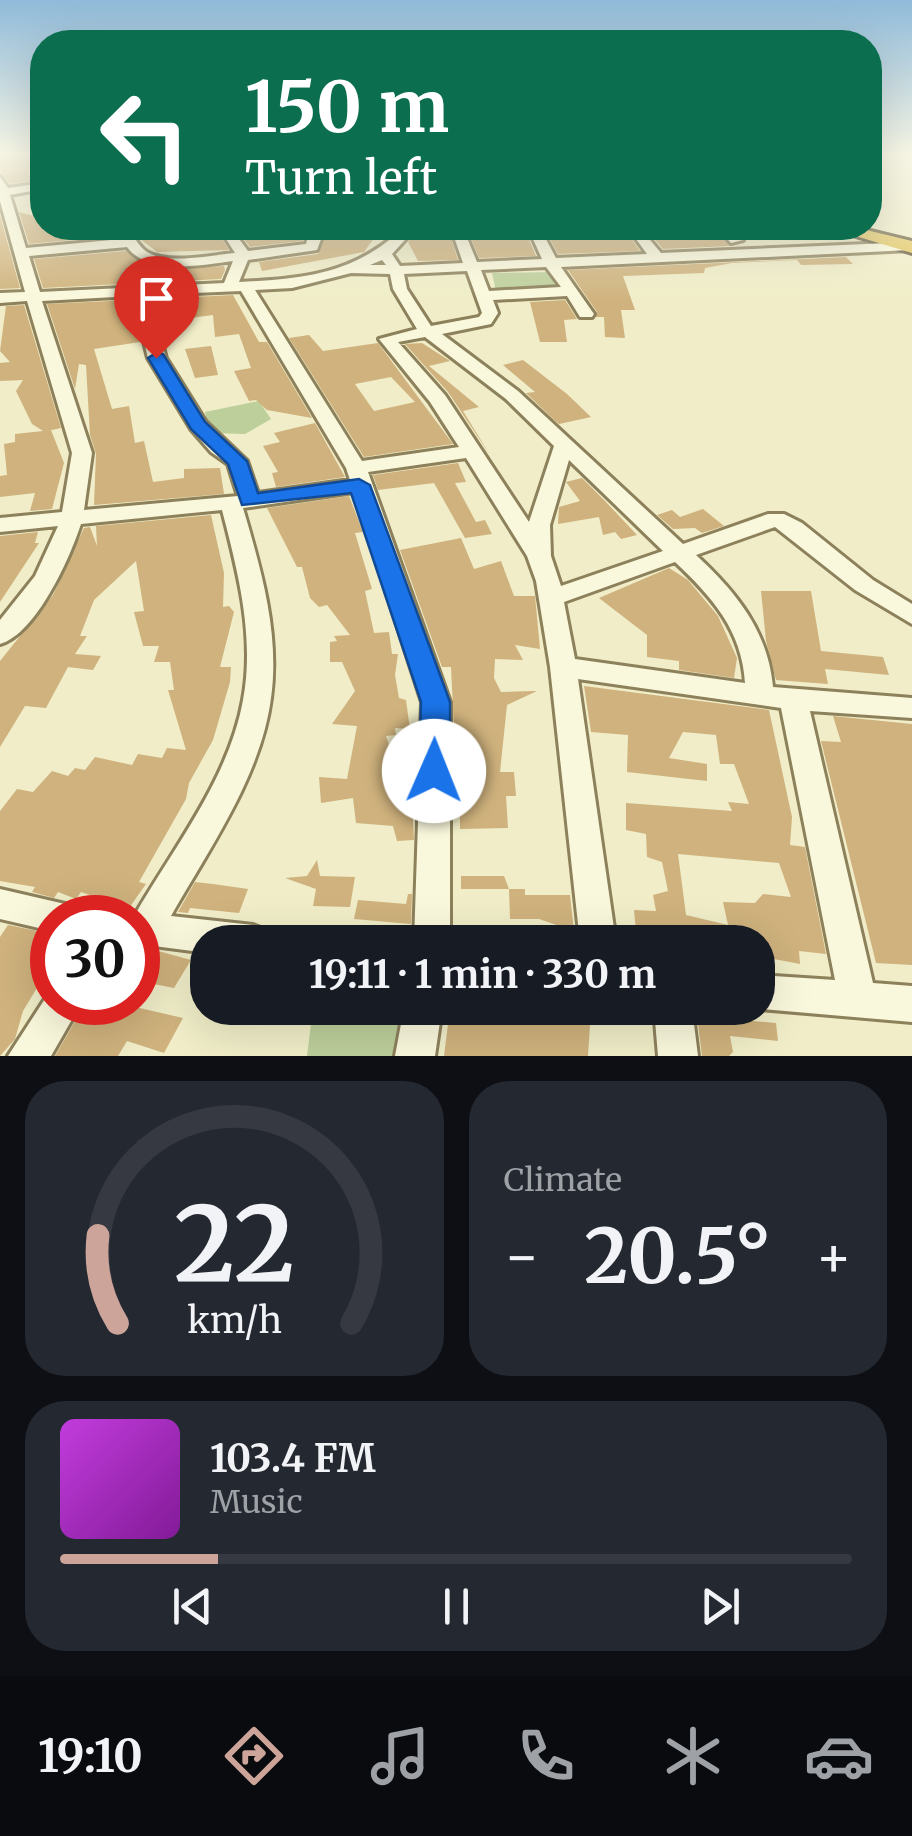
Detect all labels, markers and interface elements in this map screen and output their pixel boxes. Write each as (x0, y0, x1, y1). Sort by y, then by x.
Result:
text: 150 m (245, 63, 449, 151)
icon: left (80, 70, 210, 200)
text: Turn left (245, 150, 437, 206)
pin (114, 256, 199, 359)
icon: arrive (129, 271, 184, 326)
position arrow (382, 719, 486, 823)
speed limit sign: 30 (30, 895, 160, 1025)
text: 19:11 · 1 min · 330 m (309, 951, 656, 998)
text: Climate (504, 1160, 622, 1200)
text: 22 (174, 1179, 295, 1309)
text: 20.5° (584, 1209, 771, 1303)
text: − (504, 1222, 540, 1291)
text: + (815, 1222, 852, 1291)
text: km/h (187, 1298, 282, 1343)
text: 103.4 FM (210, 1435, 376, 1482)
text: Music (210, 1482, 303, 1522)
icon: previous (165, 1579, 220, 1634)
icon: pause (429, 1579, 484, 1634)
icon: next (693, 1579, 748, 1634)
icon: directions (219, 1721, 289, 1791)
icon: music (365, 1721, 435, 1791)
icon: phone (511, 1721, 581, 1791)
icon: climate (658, 1721, 728, 1791)
icon: car (804, 1721, 874, 1791)
text: 19:10 (38, 1728, 143, 1784)

